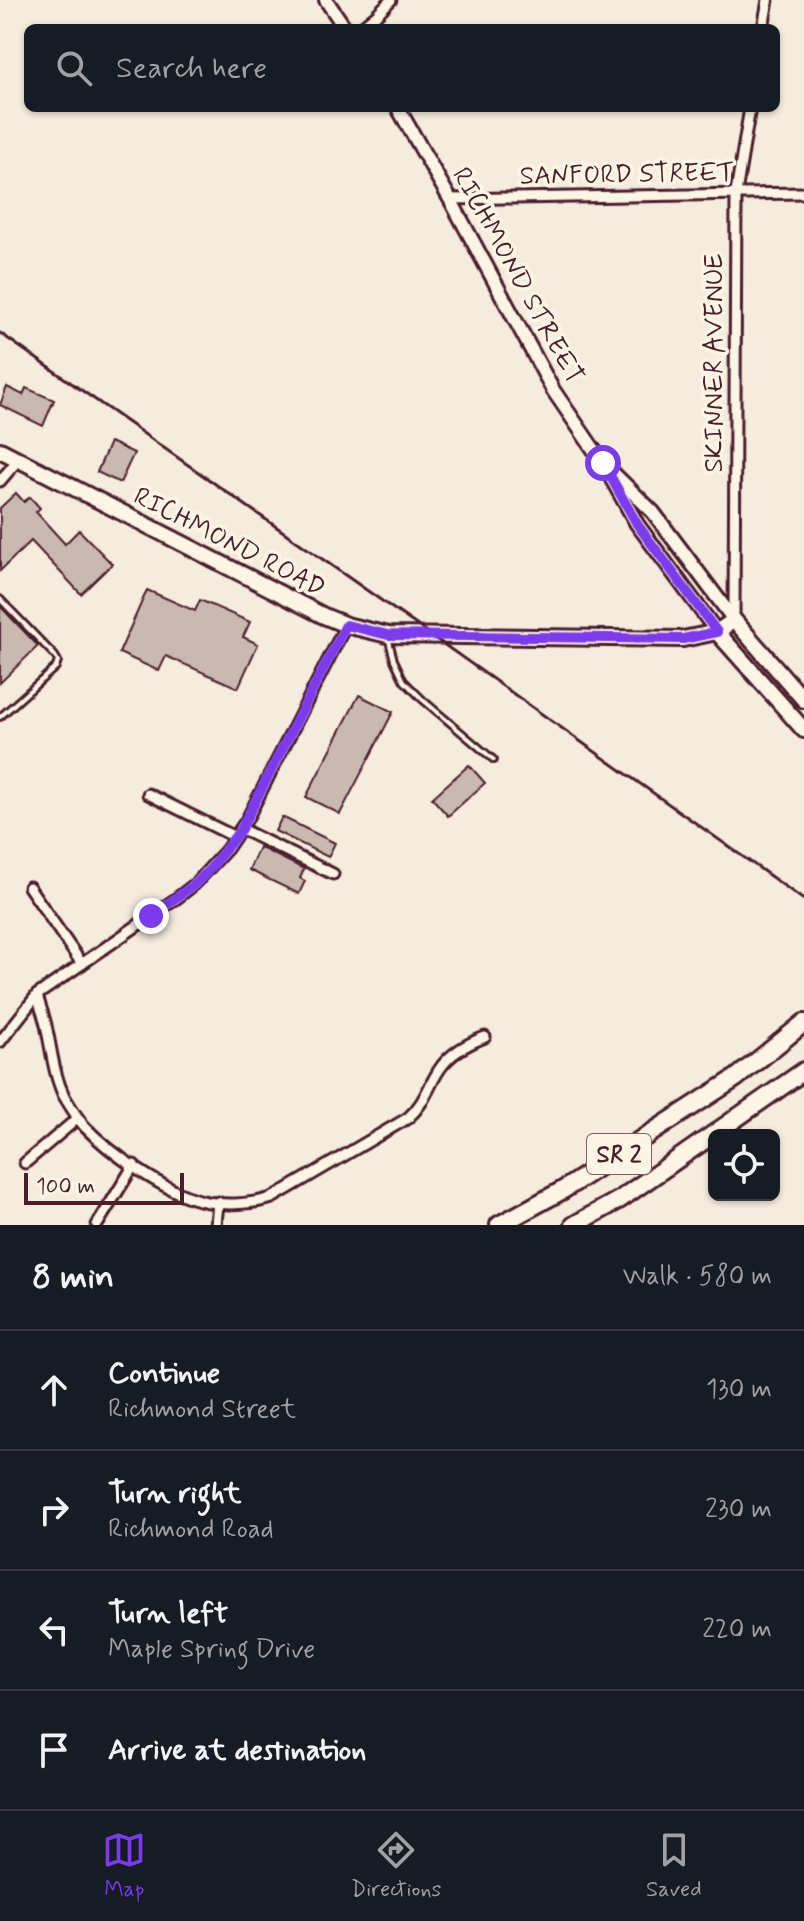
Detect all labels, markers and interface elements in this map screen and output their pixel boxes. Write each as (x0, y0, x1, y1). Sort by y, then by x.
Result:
search box (24, 24, 780, 112)
icon: search (52, 46, 96, 90)
text: Search here (116, 49, 267, 88)
street label: SANFORD STREET (519, 156, 735, 194)
street label: RICHMOND STREET (444, 162, 591, 390)
street label: SKINNER AVENUE (698, 253, 732, 473)
route start (585, 445, 621, 481)
street label: RICHMOND ROAD (127, 480, 331, 606)
route end (133, 898, 169, 934)
map controls (708, 1129, 780, 1201)
button: locate (708, 1129, 780, 1201)
road number: SR 2 (587, 1134, 651, 1174)
scale bar (24, 1169, 184, 1205)
text: 100 m (36, 1173, 95, 1201)
text: 8 min (32, 1255, 114, 1300)
text: Walk · 580 m (623, 1260, 772, 1294)
text: Continue (108, 1354, 220, 1393)
icon: ahead (32, 1368, 76, 1412)
text: 130 m (706, 1373, 772, 1407)
text: Richmond Street (108, 1393, 296, 1427)
text: Turn right (108, 1474, 241, 1513)
icon: right (32, 1488, 76, 1532)
text: 230 m (705, 1493, 772, 1527)
text: Richmond Road (108, 1513, 274, 1547)
text: Turn left (108, 1594, 228, 1633)
icon: left (32, 1608, 76, 1652)
text: 220 m (702, 1613, 772, 1647)
text: Maple Spring Drive (108, 1633, 315, 1667)
icon: arrive (32, 1728, 76, 1772)
text: Arrive at destination (108, 1731, 366, 1770)
tab: Map (102, 1828, 146, 1904)
tab: Directions (351, 1828, 441, 1904)
tab: Saved (646, 1828, 702, 1904)

